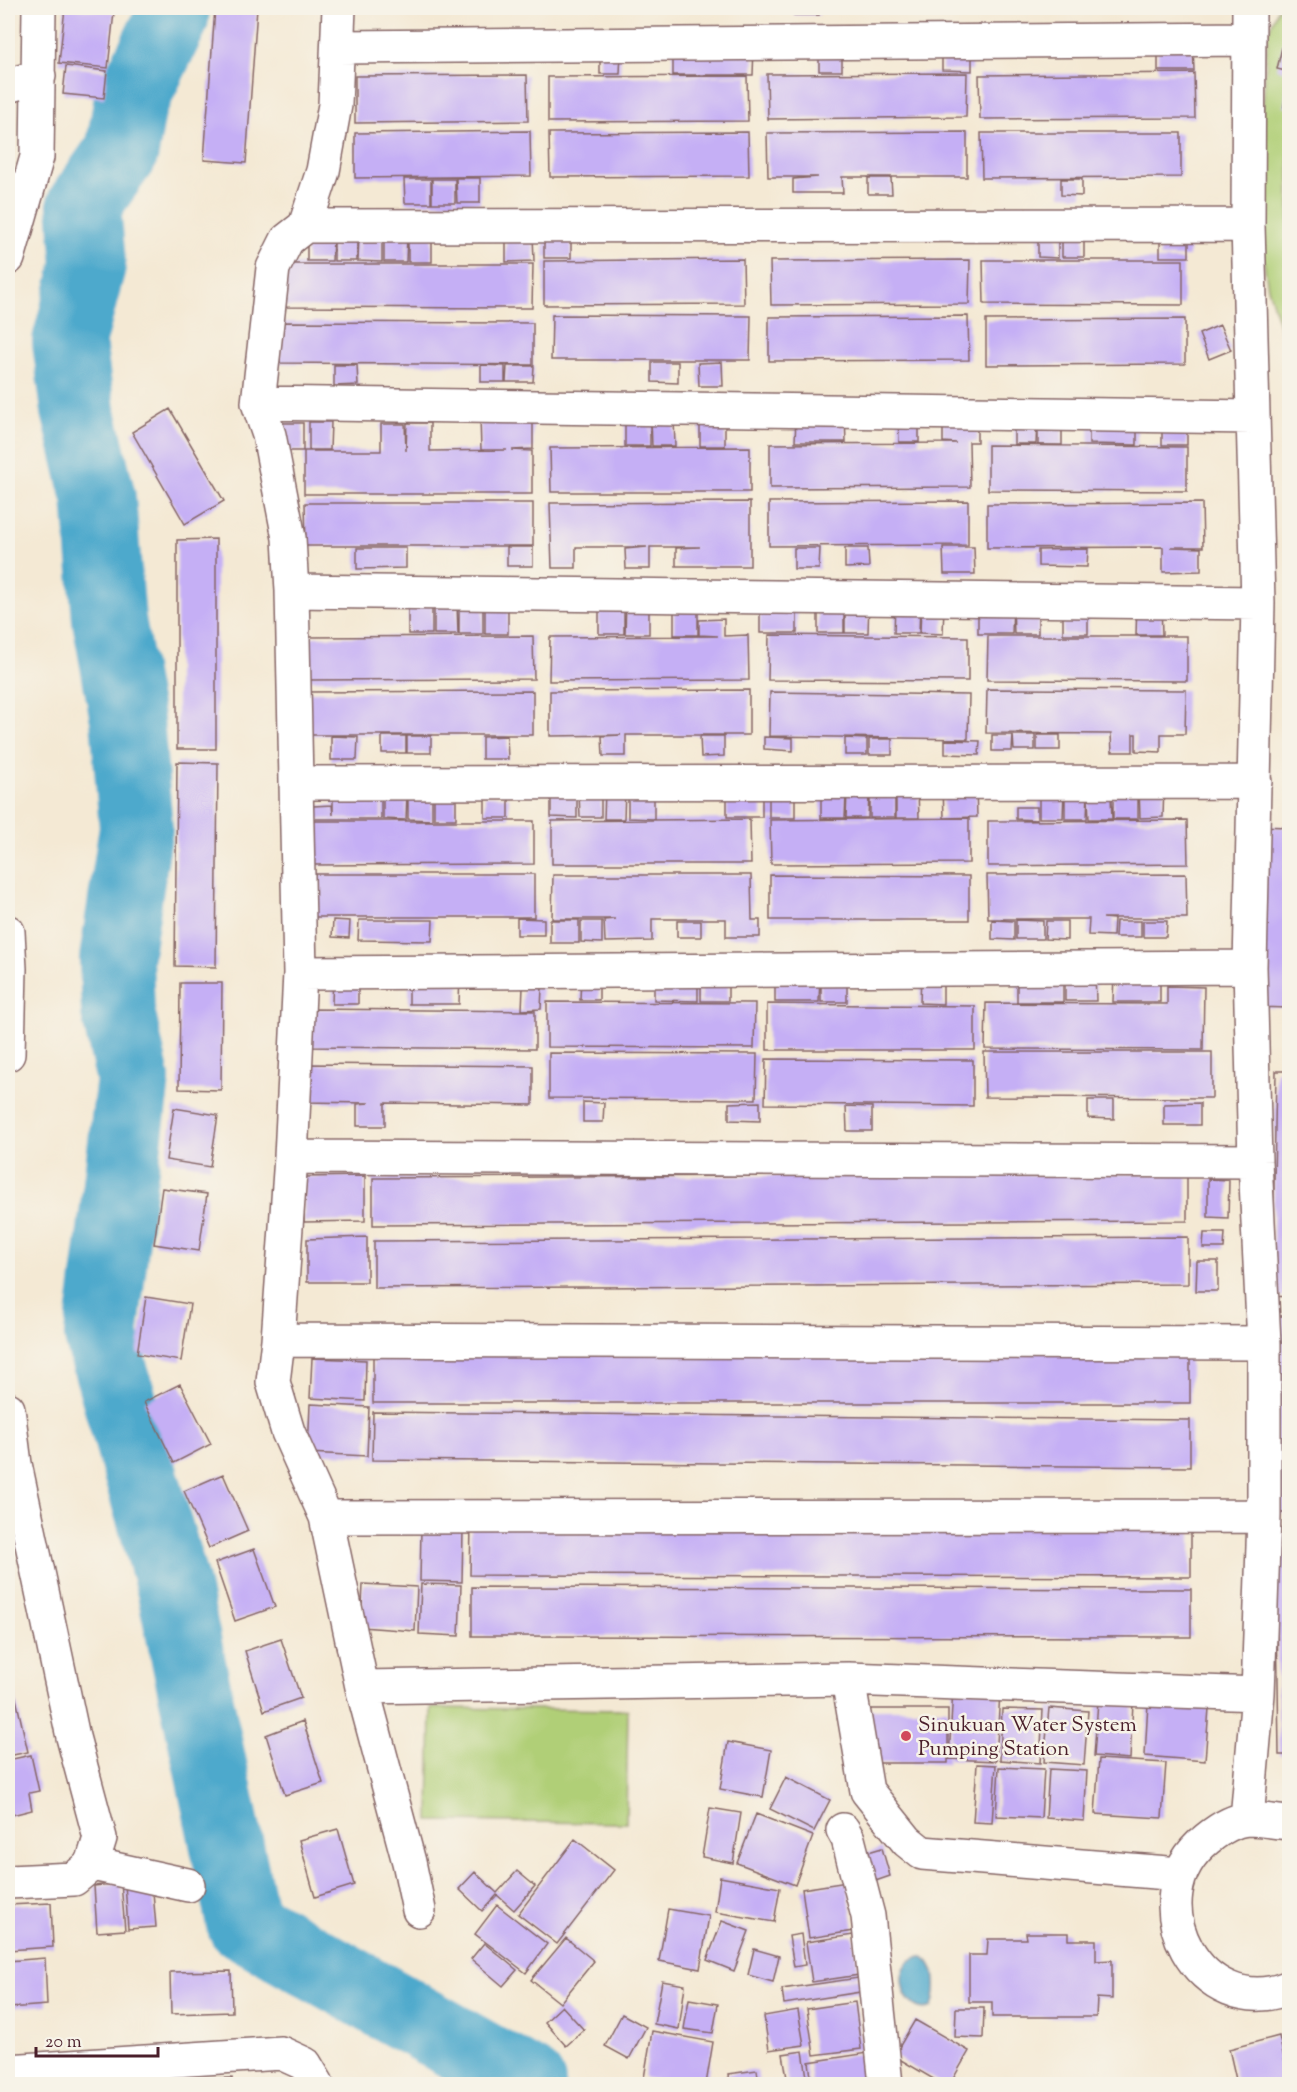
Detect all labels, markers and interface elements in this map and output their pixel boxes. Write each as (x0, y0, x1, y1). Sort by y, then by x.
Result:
place label: Sinukuan Water System Pumping Station (918, 1711, 1137, 1765)
marker: Sinukuan Water System Pumping Station (899, 1729, 913, 1743)
scale bar (36, 2020, 158, 2058)
text: 20 m (45, 2030, 82, 2056)

